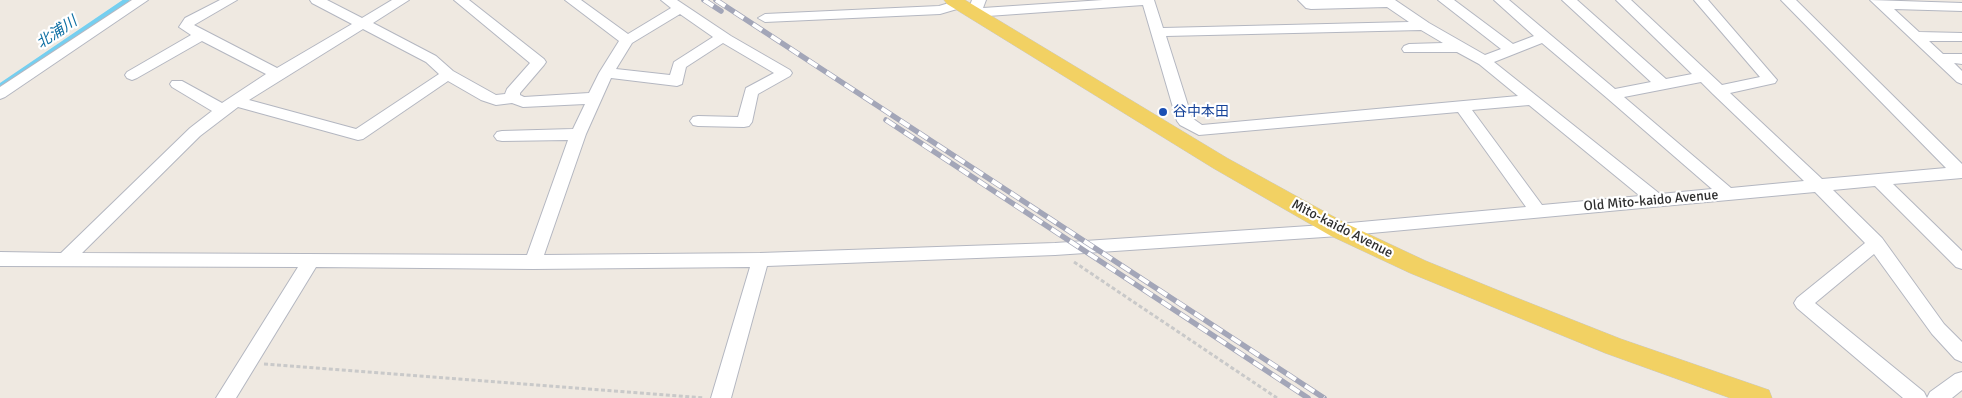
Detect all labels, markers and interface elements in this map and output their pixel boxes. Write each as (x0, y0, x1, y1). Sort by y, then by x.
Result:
water label: 北浦川 (33, 13, 81, 53)
place label: 谷中本田 (1173, 104, 1229, 120)
marker: 谷中本田 (1157, 106, 1169, 118)
street label: Old Mito-kaido Avenue (1583, 187, 1719, 215)
street label: Mito-kaido Avenue (1289, 196, 1395, 262)

